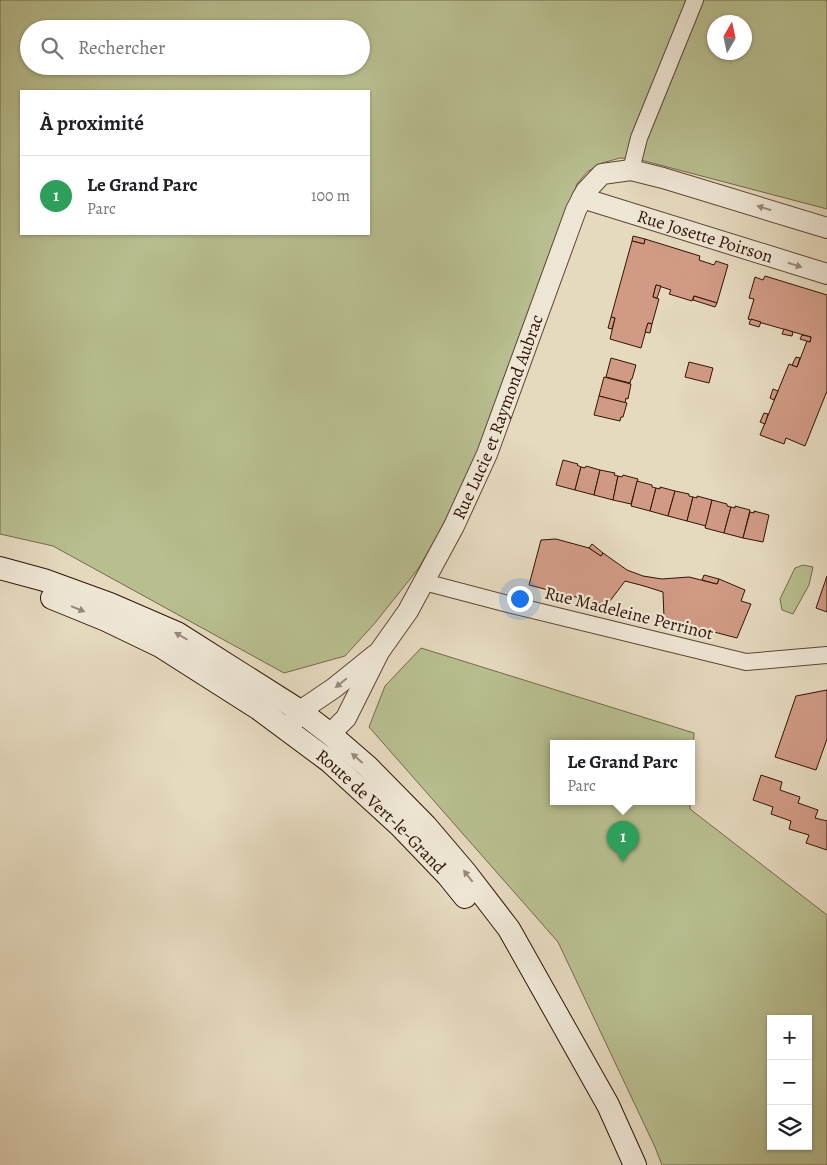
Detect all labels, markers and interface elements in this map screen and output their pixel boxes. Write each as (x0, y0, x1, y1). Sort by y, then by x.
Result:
north arrow (707, 15, 752, 60)
search box (20, 20, 370, 75)
icon: search (38, 34, 66, 62)
text: Rechercher (78, 35, 165, 61)
text: À proximité (40, 109, 144, 137)
text: Le Grand Parc (87, 172, 198, 198)
text: 1 (53, 185, 59, 207)
text: 100 m (311, 185, 350, 207)
text: Parc (87, 198, 116, 220)
street label: Rue Josette Poirson (634, 204, 776, 269)
one-way arrow (756, 204, 771, 212)
one-way arrow (788, 261, 803, 269)
street label: Rue Lucie et Raymond Aubrac (447, 311, 549, 523)
street label: Rue Madeleine Perrinot (542, 580, 716, 646)
your location (507, 586, 533, 612)
one-way arrow (71, 605, 85, 613)
one-way arrow (174, 631, 187, 640)
one-way arrow (334, 677, 347, 688)
popup (550, 740, 695, 805)
street label: Route de Vert-le-Grand (311, 743, 452, 879)
text: Le Grand Parc (567, 749, 678, 775)
one-way arrow (352, 752, 364, 764)
text: Parc (567, 775, 596, 797)
pin: 1 (607, 821, 639, 862)
one-way arrow (463, 870, 474, 883)
map controls (767, 1015, 812, 1150)
button: + (767, 1015, 812, 1060)
button: − (767, 1060, 812, 1105)
button: layers (767, 1105, 812, 1150)

